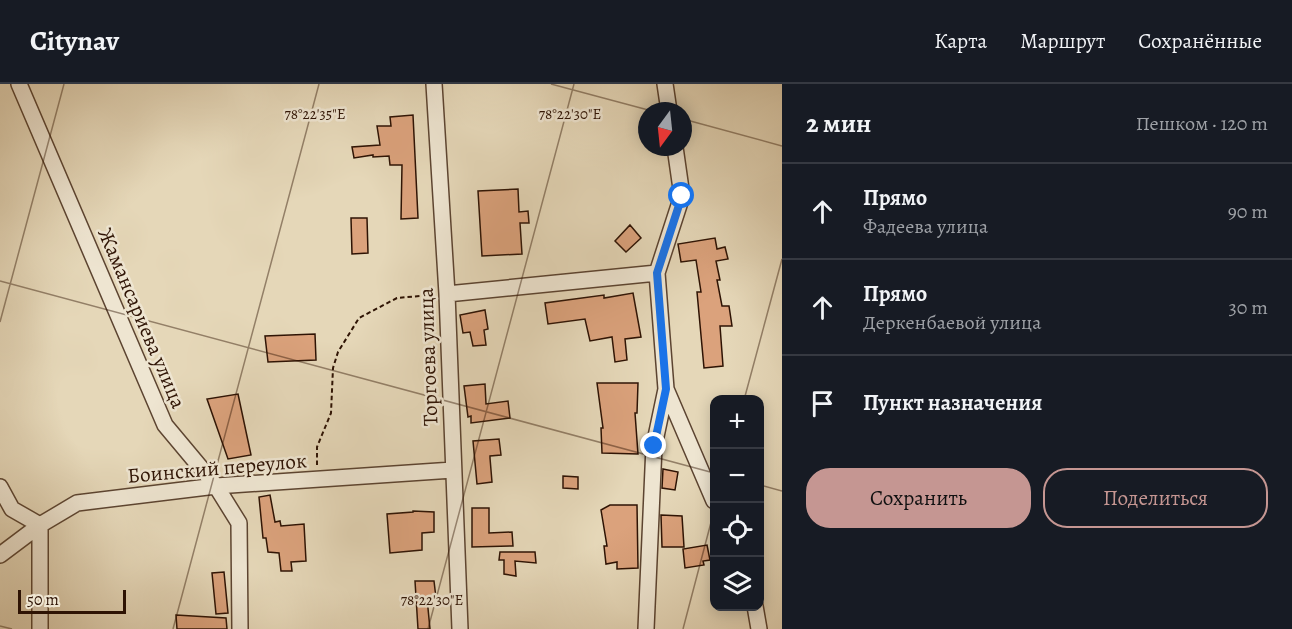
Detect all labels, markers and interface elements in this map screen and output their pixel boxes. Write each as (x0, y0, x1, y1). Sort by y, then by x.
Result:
text: Citynav (30, 22, 119, 60)
text: Карта (934, 27, 987, 55)
text: Маршрут (1020, 27, 1105, 55)
text: Сохранённые (1138, 27, 1262, 55)
north arrow (638, 102, 692, 156)
text: 78°22'35"E (284, 104, 346, 124)
text: 78°22'30"E (539, 104, 601, 124)
text: 2 мин (806, 106, 871, 141)
text: Пешком · 120 m (1136, 110, 1268, 137)
route start (668, 182, 694, 208)
text: Прямо (863, 183, 927, 213)
icon: ahead (806, 195, 839, 228)
text: 90 m (1228, 198, 1268, 225)
text: Фадеева улица (863, 213, 988, 240)
street label: Жамансариева улица (91, 223, 193, 413)
text: Прямо (863, 279, 927, 309)
street label: Торгоева улица (412, 287, 444, 427)
icon: ahead (806, 291, 839, 324)
text: 30 m (1228, 294, 1268, 321)
text: Деркенбаевой улица (863, 309, 1041, 336)
icon: arrive (806, 387, 839, 420)
text: Пункт назначения (863, 388, 1042, 418)
map controls (710, 395, 764, 611)
button: + (710, 395, 764, 449)
route end (640, 432, 666, 458)
street label: Боинский переулок (126, 446, 308, 490)
button: − (710, 449, 764, 503)
button: Сохранить (806, 468, 1031, 528)
button: Поделиться (1043, 468, 1268, 528)
button: locate (710, 503, 764, 557)
button: layers (710, 557, 764, 611)
scale bar (18, 587, 126, 614)
text: 50 m (27, 589, 59, 611)
text: 78°22'30"E (401, 590, 463, 610)

